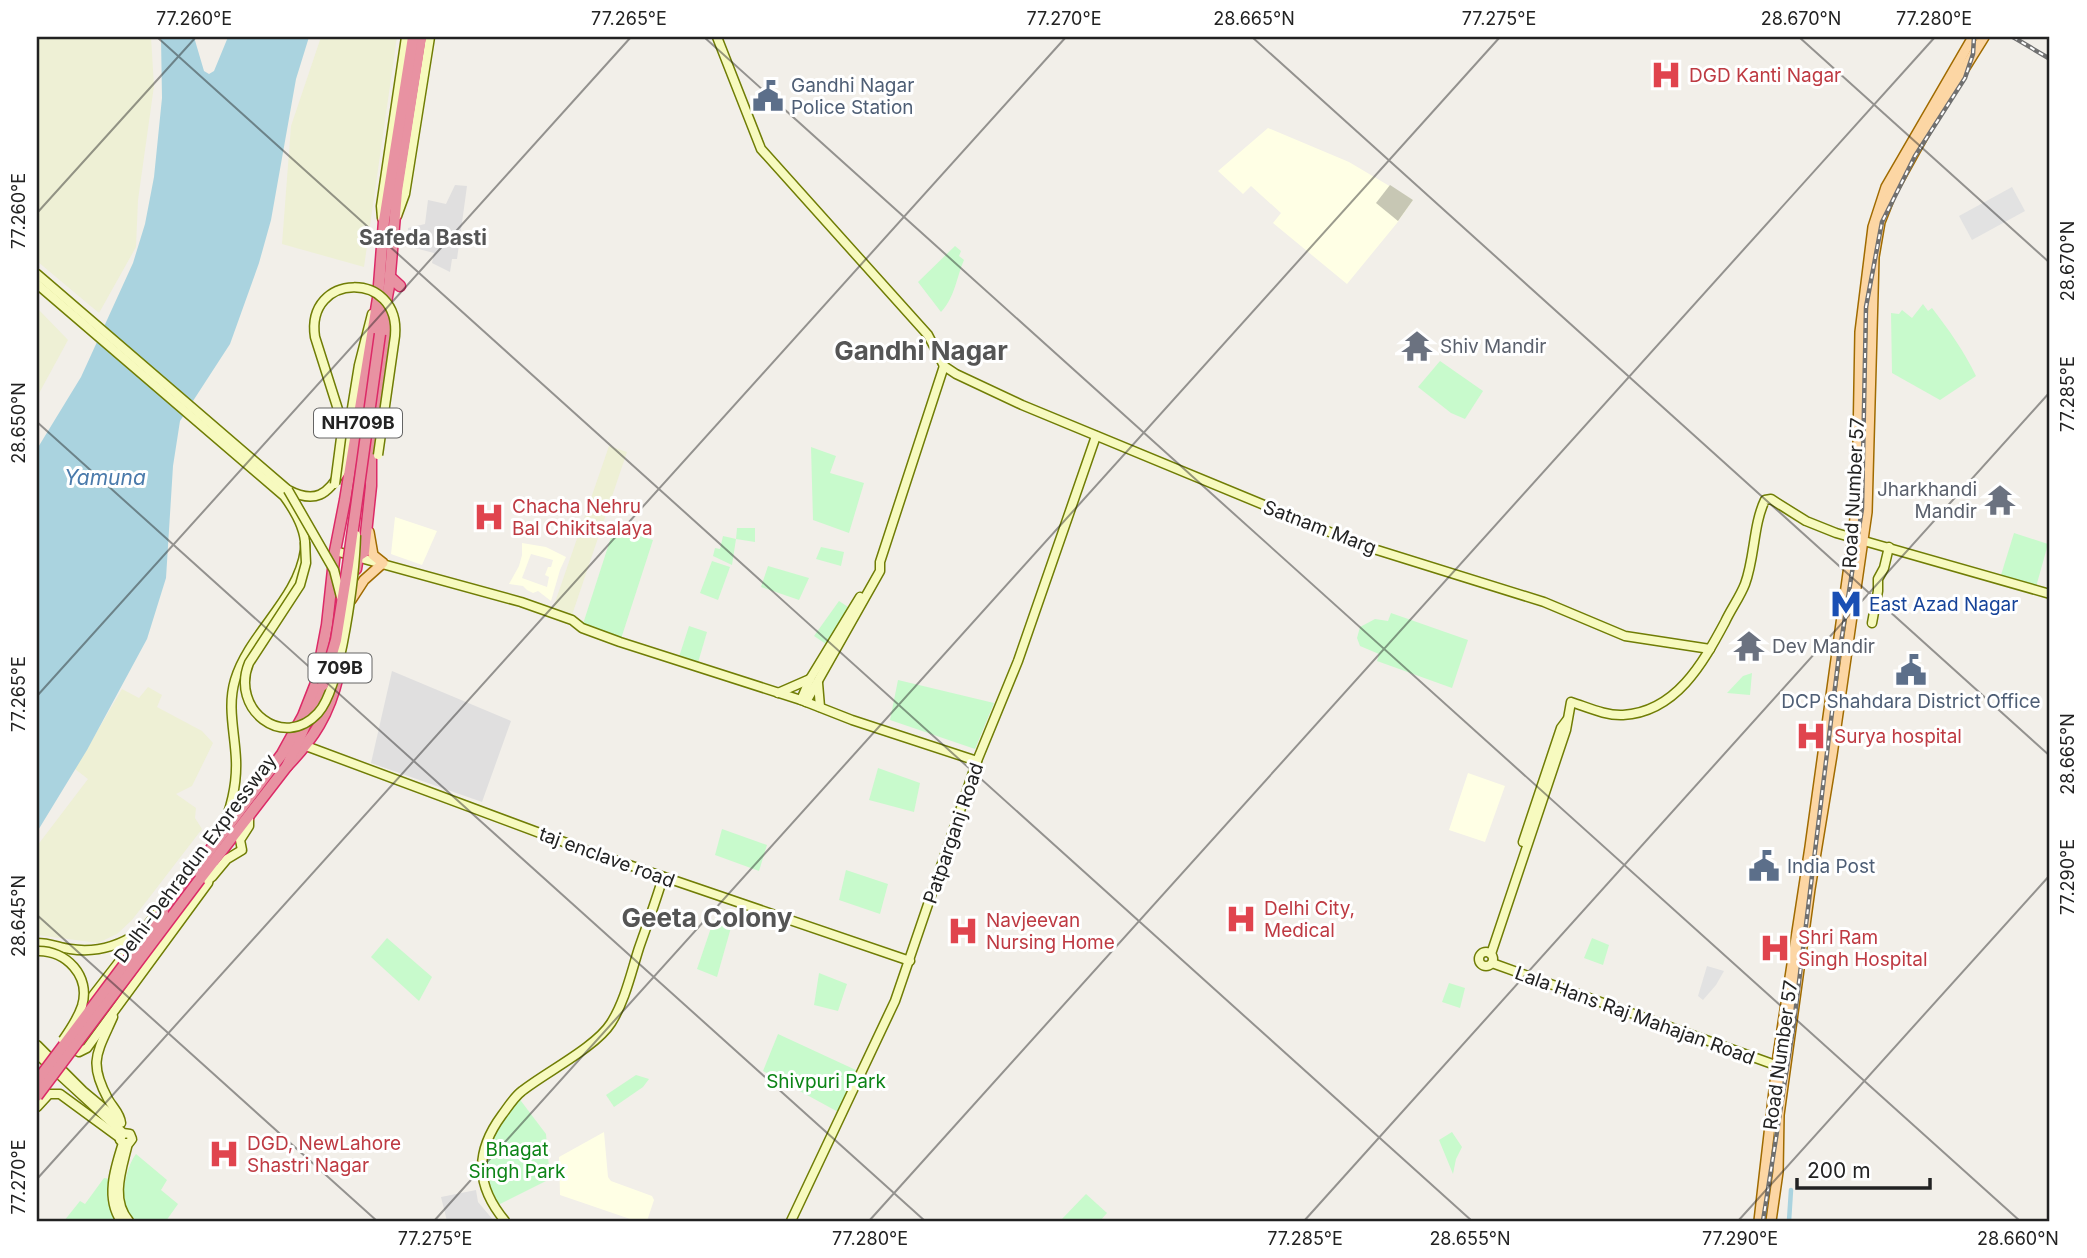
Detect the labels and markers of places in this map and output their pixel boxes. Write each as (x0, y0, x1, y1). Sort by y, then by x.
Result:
hospital icon: DGD Kanti Nagar (1649, 58, 1683, 92)
place label: DGD Kanti Nagar (1689, 64, 1841, 87)
place label: Gandhi Nagar Police Station (791, 74, 914, 119)
public building icon: Gandhi Nagar Police Station (751, 79, 785, 113)
temple icon: Shiv Mandir (1400, 329, 1434, 363)
place label: Shiv Mandir (1440, 335, 1547, 358)
place label: Jharkhandi Mandir (1877, 478, 1977, 523)
temple icon: Jharkhandi Mandir (1983, 483, 2017, 517)
place label: Chacha Nehru Bal Chikitsalaya (512, 495, 653, 540)
hospital icon: Chacha Nehru Bal Chikitsalaya (472, 500, 506, 534)
metro station icon: East Azad Nagar (1829, 587, 1863, 621)
place label: East Azad Nagar (1869, 593, 2018, 616)
temple icon: Dev Mandir (1732, 629, 1766, 663)
place label: Dev Mandir (1772, 635, 1875, 658)
public building icon: DCP Shahdara District Office (1894, 653, 1928, 687)
place label: DCP Shahdara District Office (1781, 690, 2041, 713)
hospital icon: Surya hospital (1794, 719, 1828, 753)
place label: Surya hospital (1834, 725, 1962, 748)
public building icon: India Post (1747, 849, 1781, 883)
place label: India Post (1787, 855, 1875, 878)
place label: Delhi City, Medical (1264, 897, 1355, 942)
hospital icon: Delhi City, Medical (1224, 902, 1258, 936)
place label: Navjeevan Nursing Home (986, 909, 1115, 954)
hospital icon: Navjeevan Nursing Home (946, 914, 980, 948)
place label: Shri Ram Singh Hospital (1798, 926, 1928, 971)
hospital icon: Shri Ram Singh Hospital (1758, 931, 1792, 965)
place label: DGD, NewLahore Shastri Nagar (247, 1132, 401, 1177)
hospital icon: DGD, NewLahore Shastri Nagar (207, 1137, 241, 1171)

